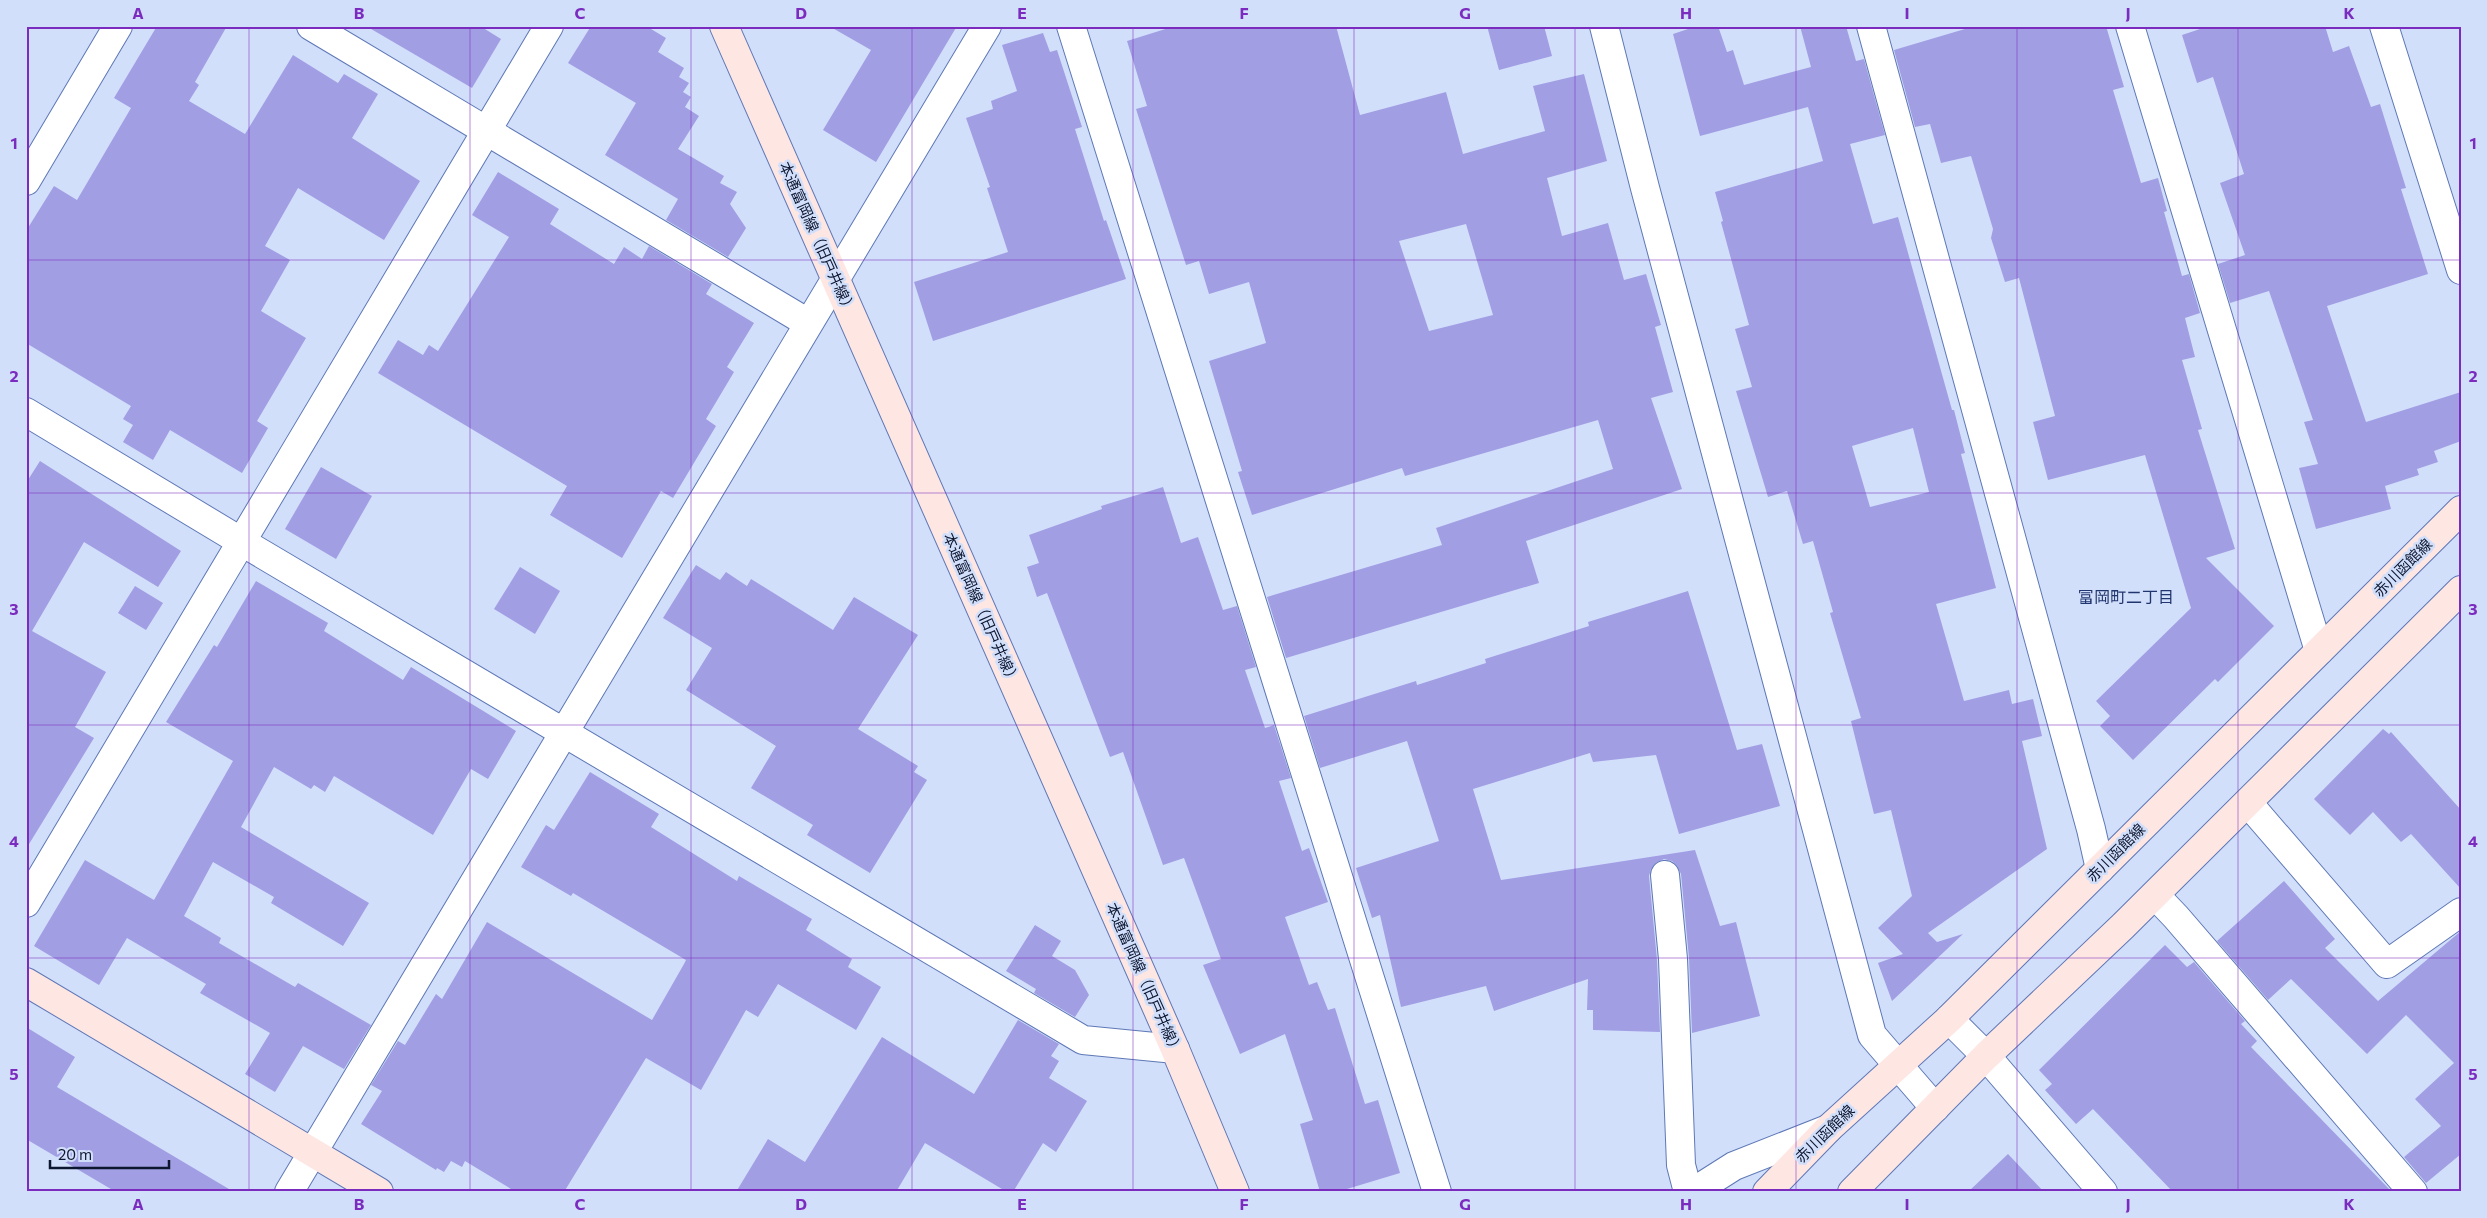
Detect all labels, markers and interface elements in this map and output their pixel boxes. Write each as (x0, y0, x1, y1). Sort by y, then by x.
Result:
text: A (132, 3, 144, 22)
text: B (354, 3, 365, 22)
text: C (575, 3, 586, 22)
text: D (795, 3, 807, 22)
text: E (1017, 3, 1027, 22)
text: F (1239, 3, 1249, 22)
text: G (1459, 3, 1471, 22)
text: H (1680, 3, 1692, 22)
text: I (1904, 3, 1910, 22)
text: J (2125, 3, 2131, 22)
text: K (2343, 3, 2355, 22)
text: 1 (10, 133, 18, 152)
text: 1 (2469, 133, 2477, 152)
street label: 本通富岡線（旧戸井線） (776, 159, 860, 317)
text: 2 (9, 366, 19, 385)
text: 2 (2468, 366, 2478, 385)
street label: 本通富岡線（旧戸井線） (940, 530, 1024, 688)
street label: 赤川函館線 (2369, 534, 2435, 600)
district label: 富岡町二丁目 (2078, 587, 2174, 606)
text: 3 (9, 599, 19, 618)
text: 3 (2468, 599, 2478, 618)
street label: 赤川函館線 (2082, 819, 2148, 885)
text: 4 (9, 831, 19, 850)
text: 4 (2468, 831, 2478, 850)
street label: 本通富岡線（旧戸井線） (1103, 900, 1187, 1058)
text: 5 (9, 1064, 19, 1083)
text: 5 (2468, 1064, 2478, 1083)
street label: 赤川函館線 (1791, 1101, 1858, 1166)
scale bar (50, 1138, 169, 1170)
text: 20 m (58, 1145, 92, 1163)
text: A (132, 1194, 144, 1213)
text: B (354, 1194, 365, 1213)
text: C (575, 1194, 586, 1213)
text: D (795, 1194, 807, 1213)
text: E (1017, 1194, 1027, 1213)
text: F (1239, 1194, 1249, 1213)
text: G (1459, 1194, 1471, 1213)
text: H (1680, 1194, 1692, 1213)
text: I (1904, 1194, 1910, 1213)
text: J (2125, 1194, 2131, 1213)
text: K (2343, 1194, 2355, 1213)

